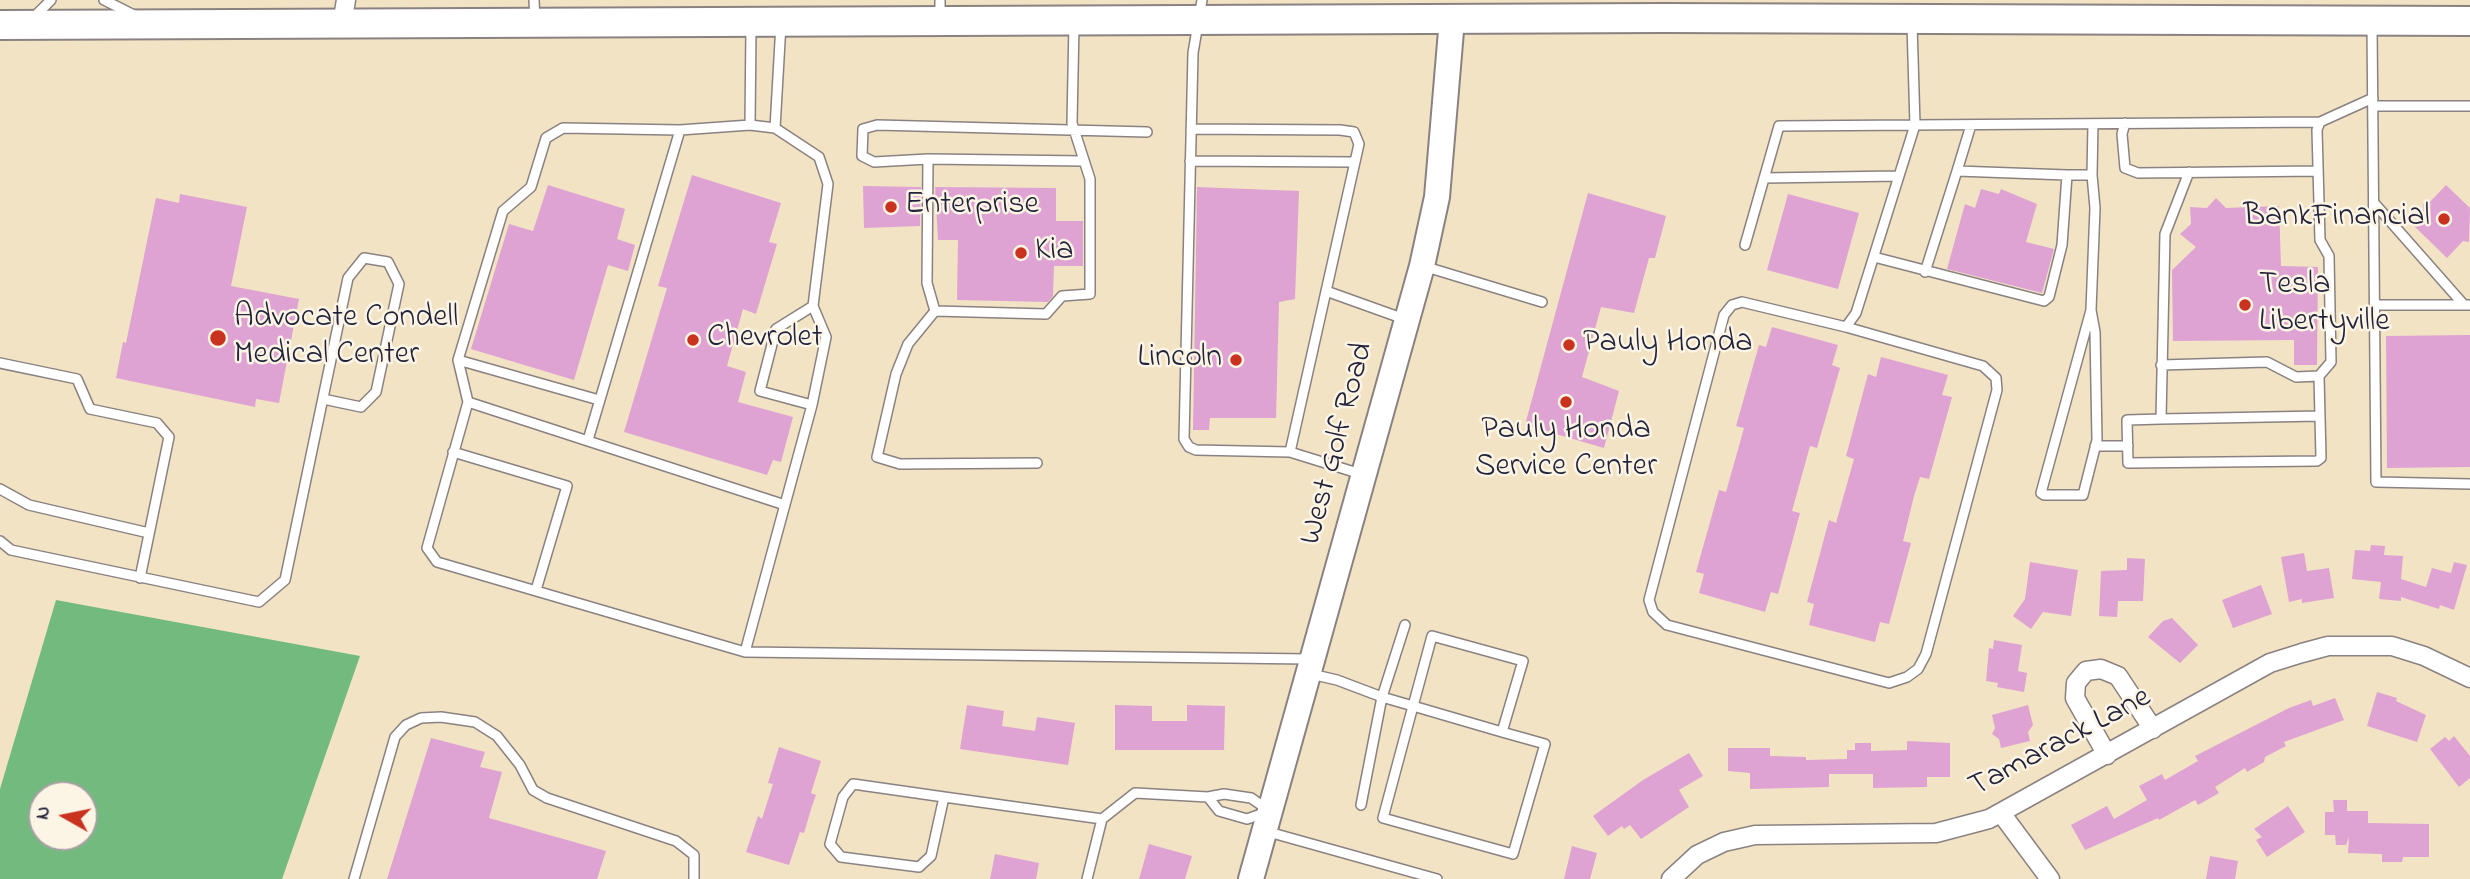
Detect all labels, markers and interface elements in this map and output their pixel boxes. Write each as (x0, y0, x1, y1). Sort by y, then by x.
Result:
place label: Enterprise (905, 188, 1039, 226)
marker: Enterprise (883, 199, 899, 215)
place label: BankFinancial (2243, 200, 2430, 238)
marker: BankFinancial (2436, 211, 2452, 227)
place label: Kia (1035, 234, 1074, 272)
marker: Kia (1013, 245, 1029, 261)
place label: Tesla Libertyville (2259, 268, 2389, 343)
marker: Tesla Libertyville (2237, 297, 2253, 313)
place label: Advocate Condell Medical Center (234, 301, 458, 376)
place label: Chevrolet (707, 321, 823, 359)
place label: Pauly Honda (1583, 326, 1753, 364)
marker: Advocate Condell Medical Center (208, 328, 228, 348)
marker: Chevrolet (685, 332, 701, 348)
marker: Pauly Honda (1561, 337, 1577, 353)
street label: West Golf Road (1294, 339, 1384, 549)
place label: Lincoln (1138, 341, 1222, 379)
marker: Lincoln (1228, 352, 1244, 368)
marker: Pauly Honda Service Center (1558, 394, 1574, 410)
place label: Pauly Honda Service Center (1475, 413, 1657, 488)
street label: Tamarack Lane (1964, 680, 2158, 808)
north arrow (28, 781, 98, 851)
text: N (29, 805, 58, 821)

